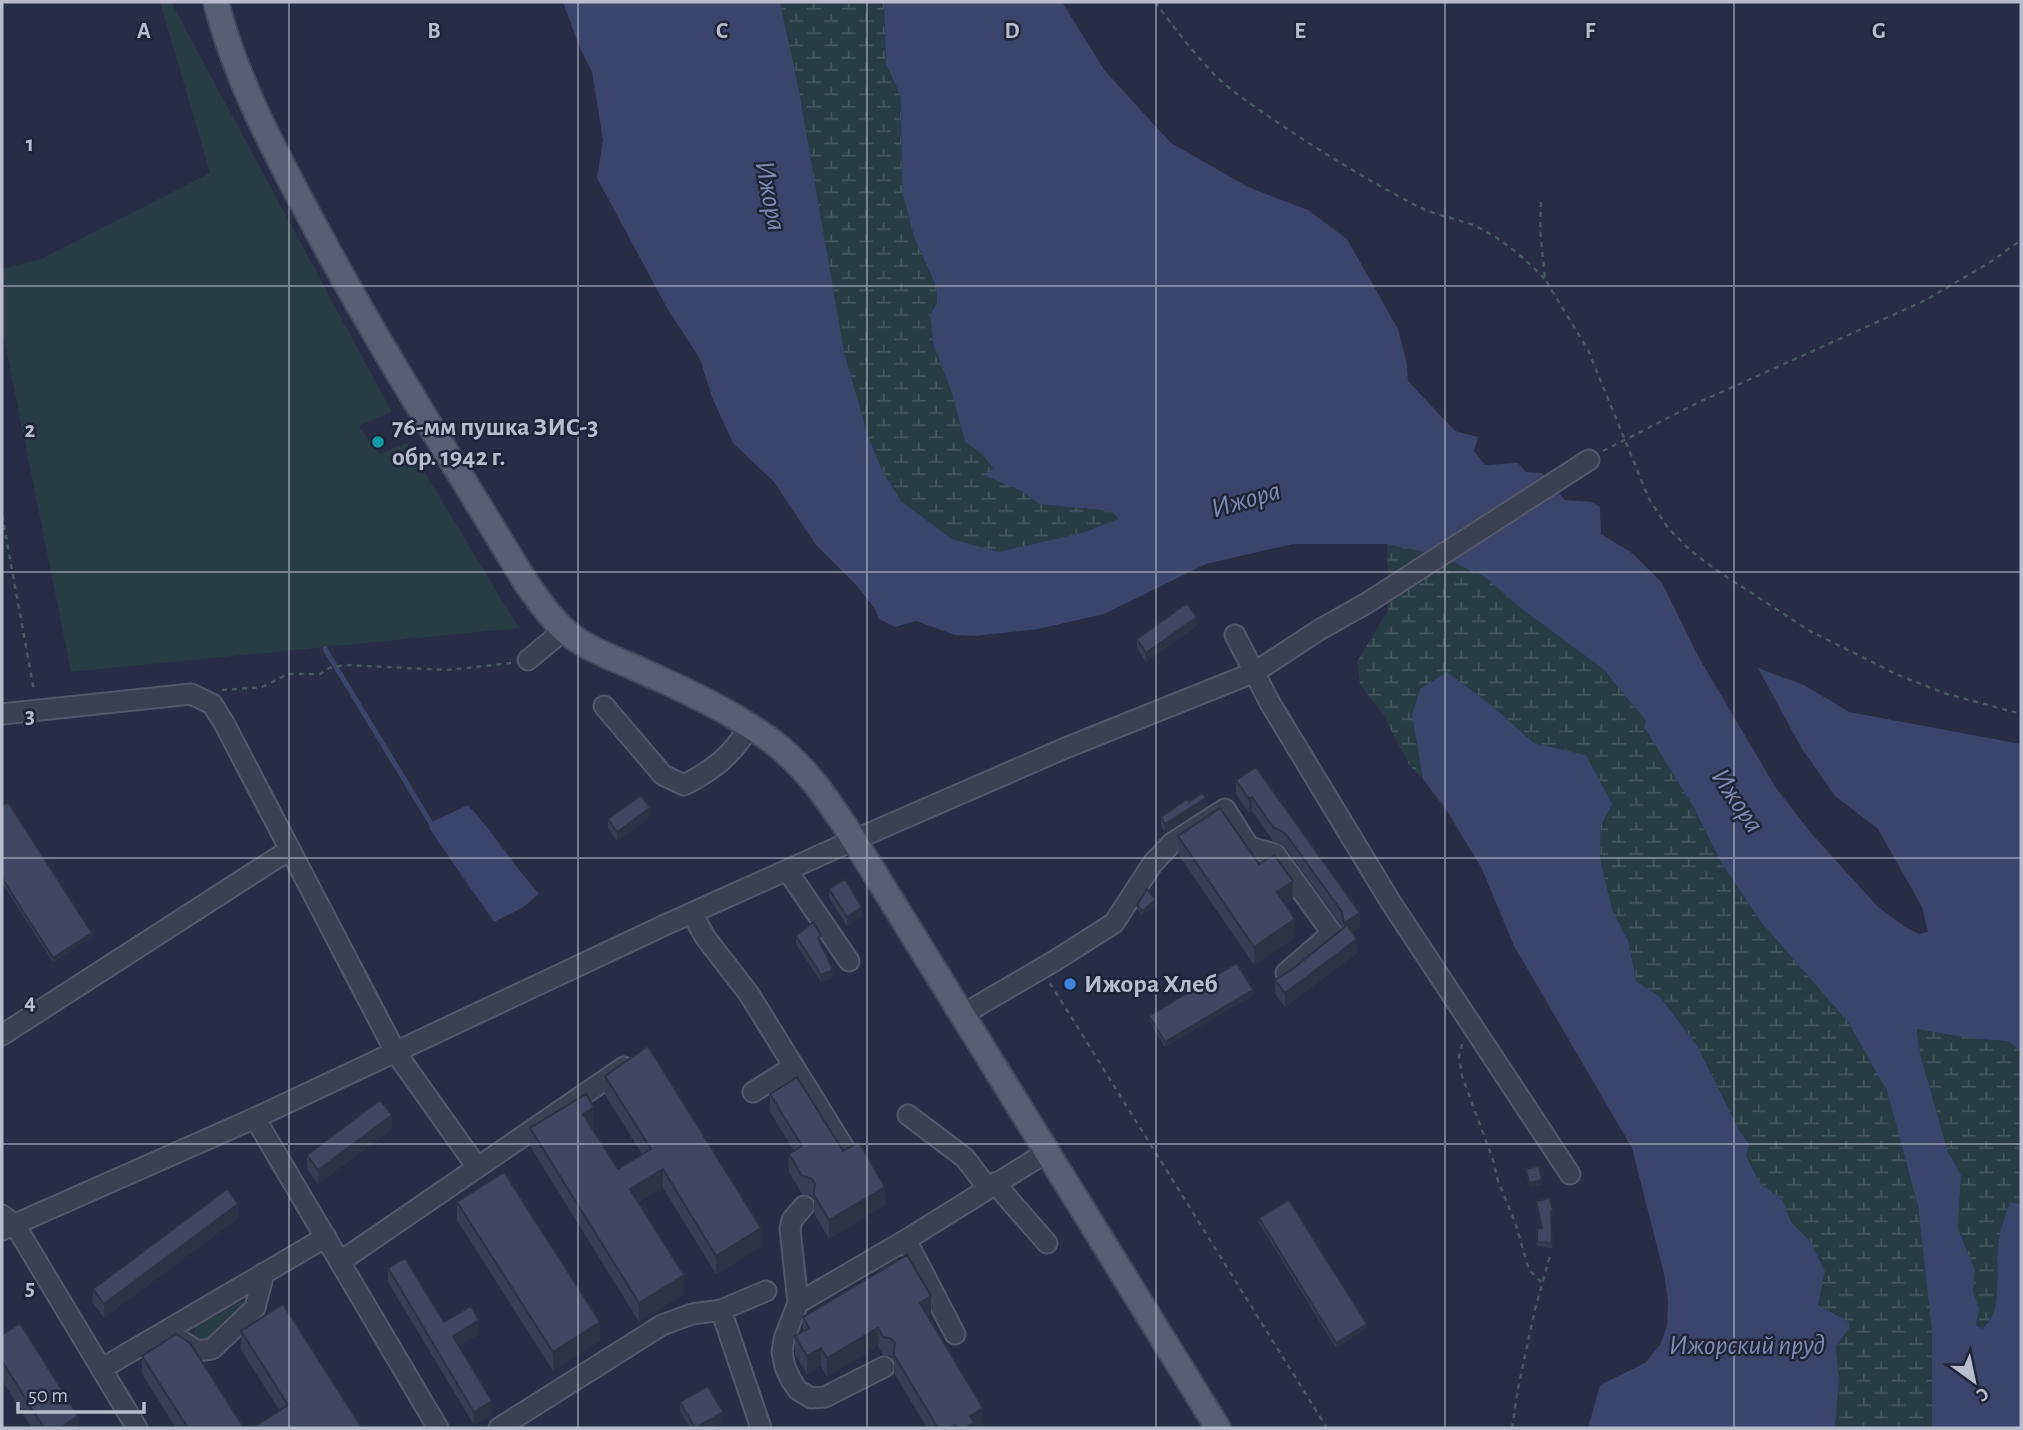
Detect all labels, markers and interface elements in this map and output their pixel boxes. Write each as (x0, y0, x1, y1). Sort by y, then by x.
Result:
text: A (137, 20, 151, 43)
text: B (427, 20, 441, 43)
text: C (716, 20, 728, 43)
text: D (1004, 20, 1020, 43)
text: E (1294, 20, 1306, 43)
text: F (1585, 20, 1596, 43)
text: G (1872, 20, 1886, 43)
text: 1 (26, 133, 34, 156)
water label: Ижора (750, 159, 790, 233)
place label: 76-мм пушка ЗИС-3 обр. 1942 г. (392, 414, 598, 470)
text: 2 (25, 419, 36, 442)
marker: 76-мм пушка ЗИС-3 обр. 1942 г. (370, 434, 386, 450)
water label: Ижора (1208, 477, 1284, 523)
text: 3 (25, 705, 35, 728)
water label: Ижора (1706, 764, 1768, 838)
place label: Ижора Хлеб (1084, 971, 1218, 997)
marker: Ижора Хлеб (1062, 976, 1078, 992)
text: 4 (24, 991, 36, 1014)
text: 5 (25, 1277, 35, 1300)
water label: Ижорский пруд (1669, 1332, 1825, 1360)
north arrow (1939, 1346, 2009, 1416)
scale bar (18, 1370, 144, 1414)
text: С (1973, 1383, 1992, 1405)
text: 50 m (28, 1385, 68, 1406)

